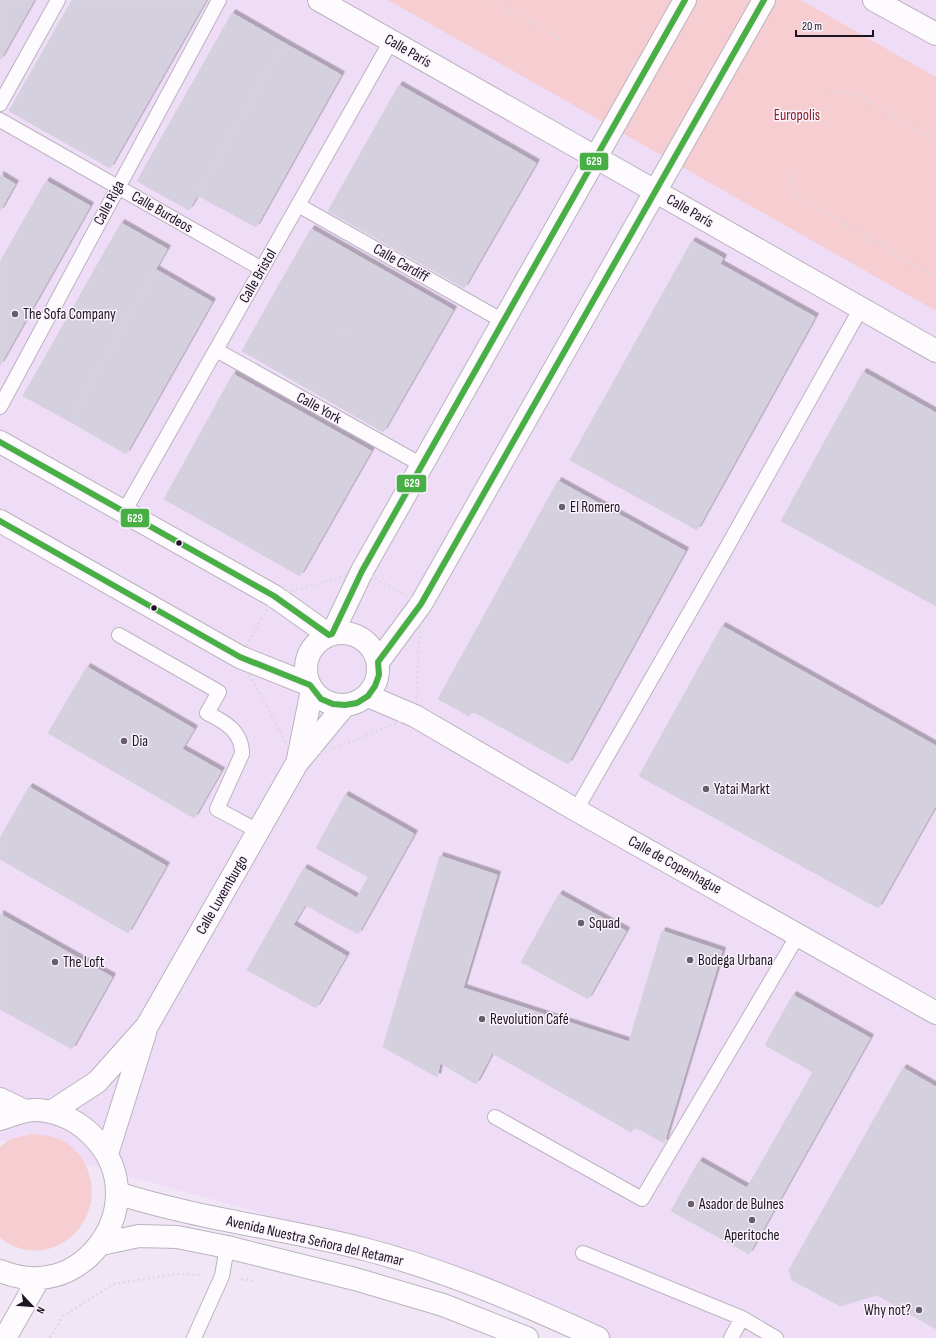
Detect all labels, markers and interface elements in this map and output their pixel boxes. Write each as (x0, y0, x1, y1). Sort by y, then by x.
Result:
scale bar (796, 12, 873, 38)
text: 20 m (802, 19, 822, 34)
street label: Calle París (381, 30, 435, 72)
park label: Europolis (774, 106, 820, 125)
line badge: 629 (579, 152, 609, 171)
text: 629 (586, 155, 602, 168)
street label: Calle Riga (89, 177, 129, 229)
street label: Calle Burdeos (128, 187, 196, 237)
street label: Calle París (663, 190, 717, 232)
street label: Calle Cardiff (370, 239, 433, 287)
street label: Calle Bristol (235, 246, 281, 306)
place label: The Sofa Company (23, 305, 116, 324)
marker: The Sofa Company (10, 309, 20, 319)
street label: Calle York (293, 388, 345, 428)
line badge: 629 (396, 474, 427, 493)
text: 629 (404, 477, 420, 490)
place label: El Romero (570, 498, 620, 517)
marker: El Romero (557, 502, 567, 512)
line badge: 629 (120, 508, 150, 528)
text: 629 (127, 512, 143, 525)
unlabelled marker (174, 538, 184, 548)
unlabelled marker (149, 603, 159, 613)
place label: Dia (132, 732, 148, 751)
marker: Dia (119, 736, 129, 746)
place label: Yatai Markt (714, 780, 771, 799)
marker: Yatai Markt (701, 784, 711, 794)
street label: Calle de Copenhague (625, 831, 725, 899)
street label: Calle Luxemburgo (192, 852, 252, 938)
place label: Squad (589, 914, 620, 933)
marker: Squad (576, 918, 586, 928)
place label: Bodega Urbana (698, 951, 773, 970)
place label: The Loft (63, 953, 105, 972)
marker: Bodega Urbana (685, 955, 695, 965)
marker: The Loft (50, 957, 60, 967)
place label: Revolution Café (490, 1010, 569, 1029)
marker: Revolution Café (477, 1014, 487, 1024)
place label: Asador de Bulnes (698, 1195, 784, 1214)
marker: Asador de Bulnes (686, 1199, 696, 1209)
street label: Avenida Nuestra Señora del Retamar (224, 1211, 406, 1271)
marker: Aperitoche (747, 1215, 757, 1225)
place label: Aperitoche (723, 1226, 780, 1245)
north arrow (12, 1286, 52, 1326)
place label: Why not? (864, 1301, 911, 1320)
text: N (33, 1305, 48, 1316)
marker: Why not? (914, 1305, 924, 1315)

